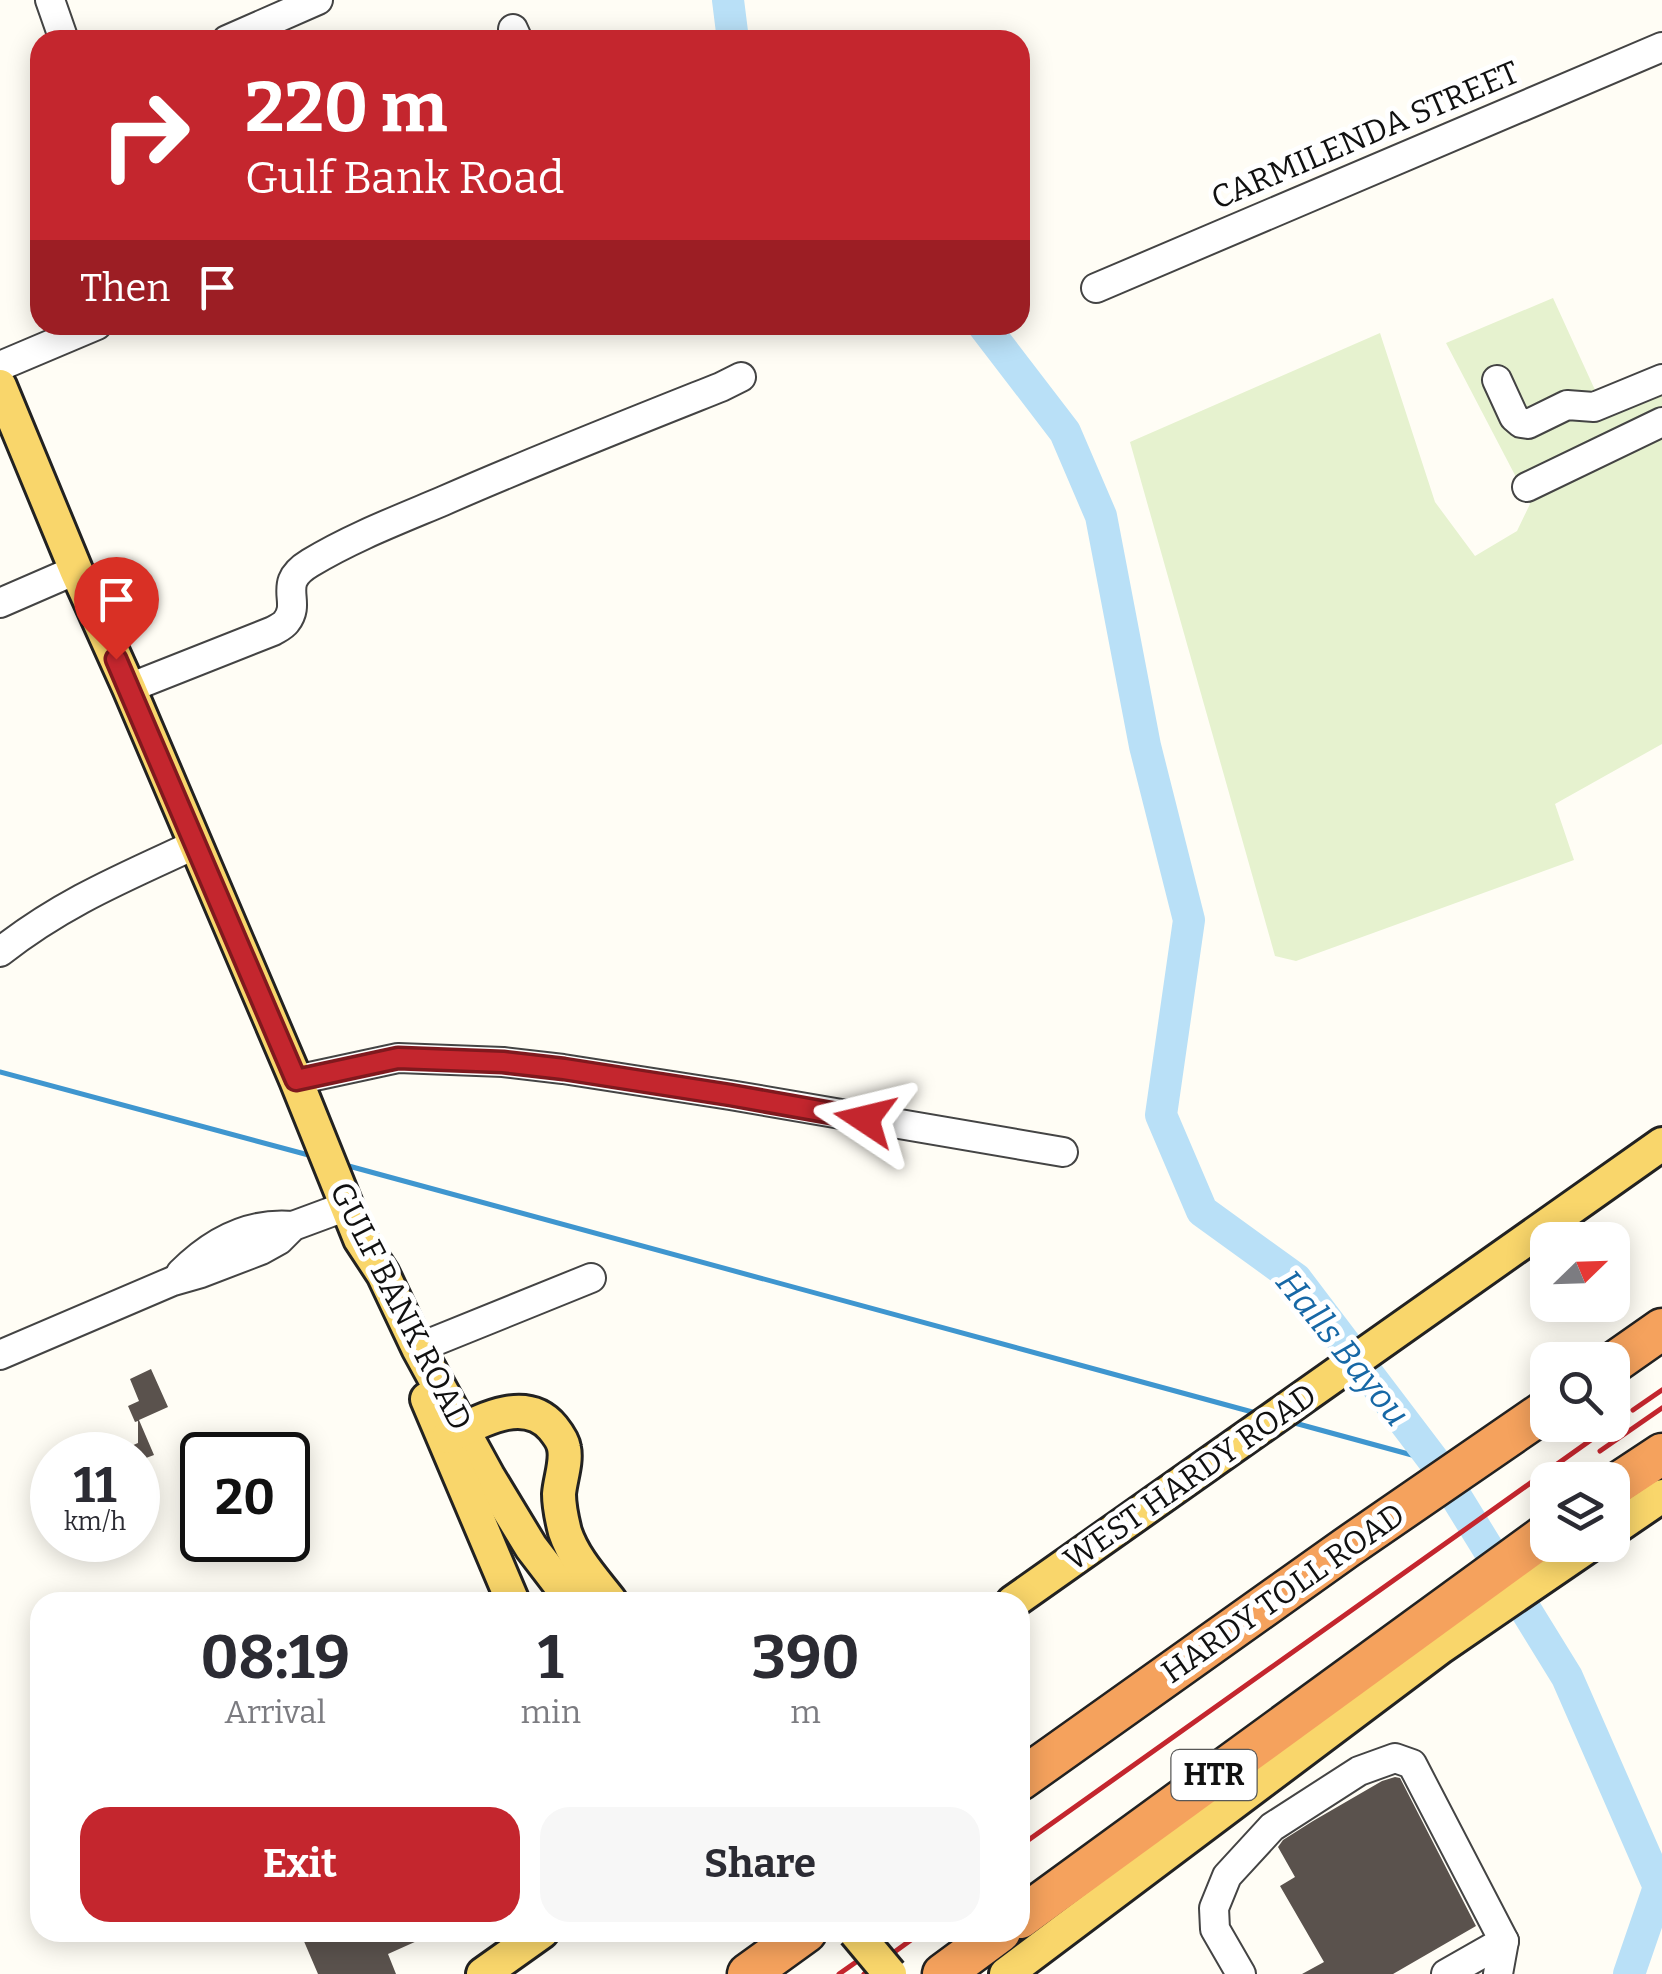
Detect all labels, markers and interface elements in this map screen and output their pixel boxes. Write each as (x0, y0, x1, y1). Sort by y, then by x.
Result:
street label: CARMILENDA STREET (1205, 53, 1525, 217)
text: 220 m (245, 66, 448, 150)
icon: right (80, 70, 210, 200)
text: Gulf Bank Road (245, 151, 565, 205)
icon: arrive (190, 260, 245, 315)
text: Then (80, 265, 170, 311)
pin (74, 557, 159, 660)
icon: arrive (89, 572, 144, 627)
position arrow (813, 1067, 917, 1171)
street label: GULF BANK ROAD (322, 1176, 480, 1436)
north arrow (1530, 1222, 1630, 1322)
map controls (1530, 1222, 1630, 1562)
water label: Halls Bayou (1267, 1262, 1419, 1434)
button: search (1530, 1342, 1630, 1442)
street label: WEST HARDY ROAD (1056, 1376, 1324, 1578)
speed limit sign: 20 (180, 1432, 310, 1562)
text: 11 (73, 1455, 117, 1515)
button: layers (1530, 1462, 1630, 1562)
street label: HARDY TOLL ROAD (1154, 1495, 1412, 1691)
text: km/h (64, 1507, 126, 1537)
text: 08:19 (200, 1622, 350, 1694)
text: 1 (538, 1622, 564, 1694)
text: 390 (751, 1622, 860, 1694)
text: Arrival (225, 1693, 326, 1731)
text: min (521, 1693, 581, 1731)
text: m (790, 1693, 821, 1731)
road number: HTR (1172, 1750, 1256, 1800)
button: Exit (80, 1807, 520, 1922)
button: Share (540, 1807, 980, 1922)

